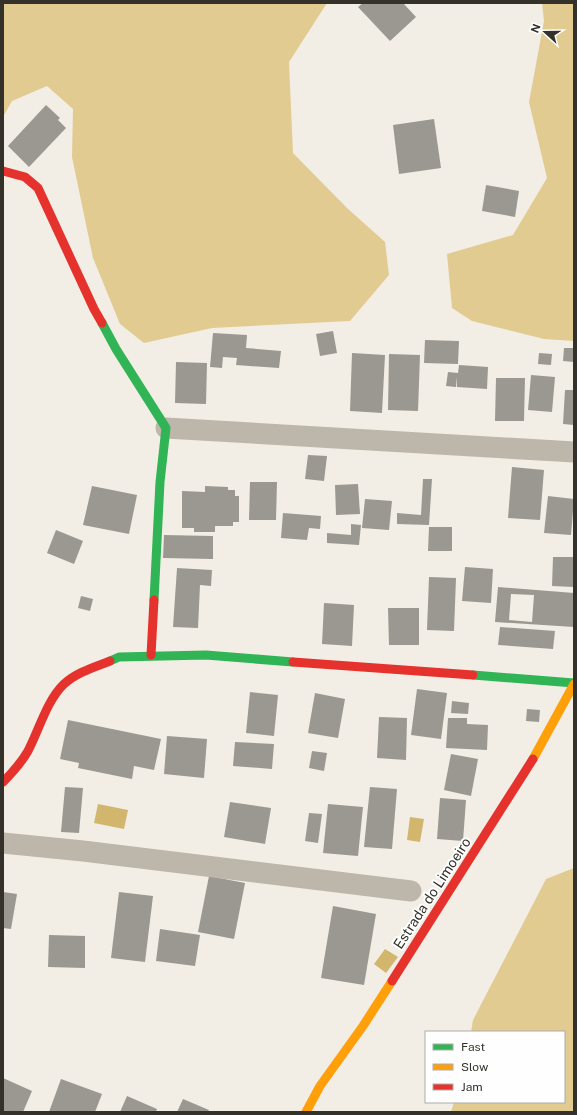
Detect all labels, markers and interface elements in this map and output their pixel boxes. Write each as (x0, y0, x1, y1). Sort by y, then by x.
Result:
north arrow (525, 12, 565, 52)
text: N (529, 22, 543, 35)
street label: Estrada do Limoeiro (390, 834, 474, 952)
legend (425, 1031, 565, 1103)
text: Fast (461, 1040, 486, 1054)
text: Slow (461, 1060, 489, 1074)
text: Jam (461, 1080, 483, 1094)

